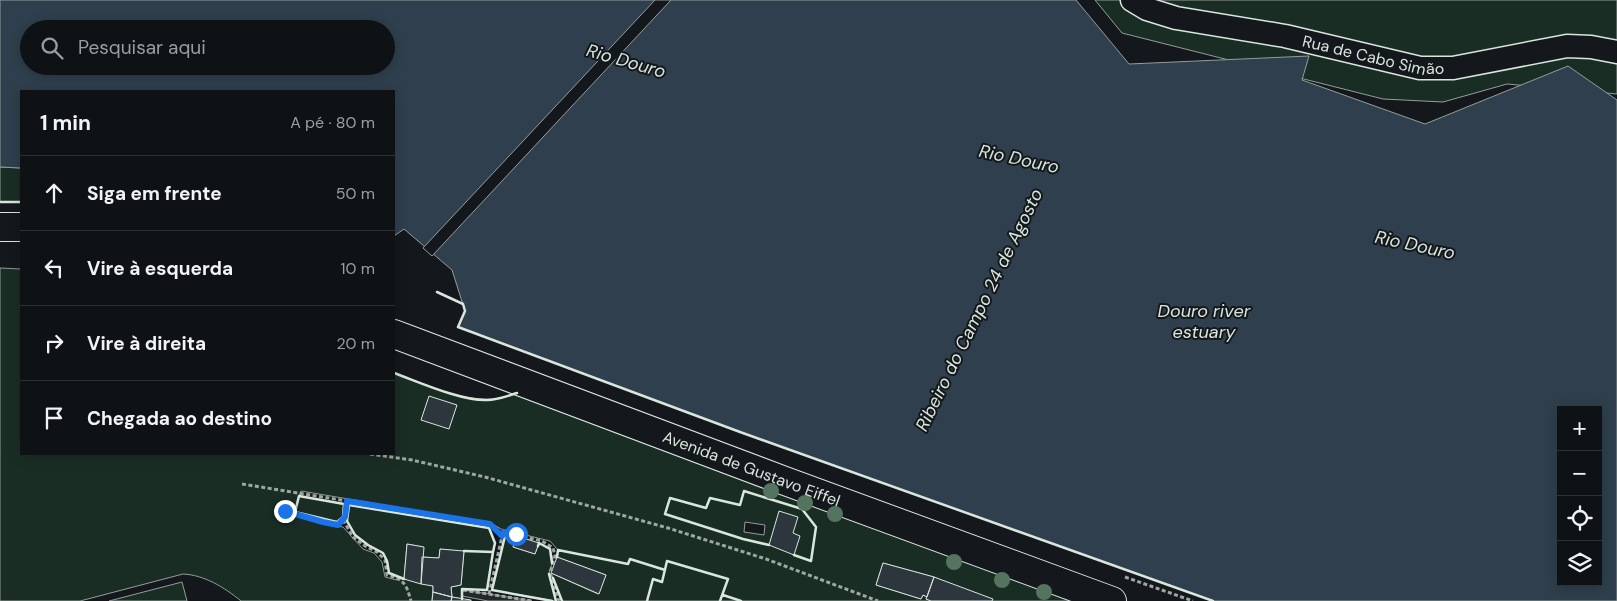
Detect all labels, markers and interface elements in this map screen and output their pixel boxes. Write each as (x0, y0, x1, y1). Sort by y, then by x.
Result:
search box (20, 20, 395, 75)
street label: Rua de Cabo Simão (1300, 30, 1444, 80)
icon: search (38, 34, 66, 62)
text: Pesquisar aqui (78, 35, 206, 60)
water label: Rio Douro (584, 38, 668, 84)
text: 1 min (40, 109, 91, 137)
text: A pé · 80 m (290, 112, 375, 133)
water label: Rio Douro (977, 139, 1061, 179)
icon: ahead (40, 179, 68, 207)
text: Siga em frente (87, 181, 222, 206)
text: 50 m (336, 183, 375, 204)
water label: Ribeiro do Campo 24 de Agosto (910, 185, 1048, 435)
water label: Rio Douro (1373, 225, 1457, 265)
icon: left (40, 254, 68, 282)
text: Vire à esquerda (87, 256, 233, 281)
text: 10 m (341, 258, 375, 279)
water label: Douro river estuary (1157, 299, 1252, 344)
icon: right (40, 329, 68, 357)
text: Vire à direita (87, 331, 206, 356)
text: 20 m (336, 333, 375, 354)
icon: arrive (40, 404, 68, 432)
text: Chegada ao destino (87, 406, 272, 431)
map controls (1557, 406, 1602, 586)
button: + (1557, 406, 1602, 451)
street label: Avenida de Gustavo Eiffel (660, 426, 843, 511)
button: − (1557, 451, 1602, 496)
button: locate (1557, 496, 1602, 541)
route end (274, 500, 297, 523)
route start (505, 523, 528, 546)
button: layers (1557, 541, 1602, 586)

